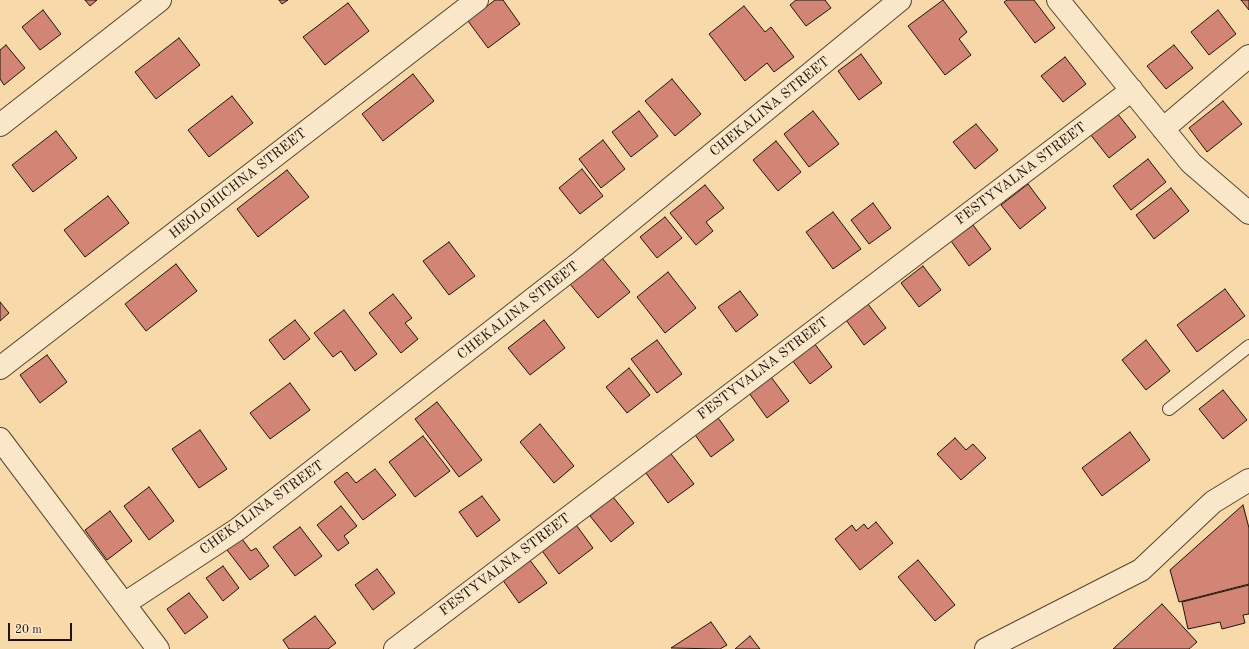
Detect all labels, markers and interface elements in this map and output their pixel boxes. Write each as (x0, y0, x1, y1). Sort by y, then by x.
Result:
street label: CHEKALINA STREET (707, 54, 833, 160)
street label: FESTYVALNA STREET (952, 119, 1090, 229)
street label: HEOLOHICHNA STREET (166, 125, 310, 243)
street label: CHEKALINA STREET (454, 258, 582, 364)
street label: FESTYVALNA STREET (694, 314, 832, 424)
street label: CHEKALINA STREET (197, 457, 327, 559)
street label: FESTYVALNA STREET (436, 510, 574, 620)
scale bar (10, 615, 74, 641)
text: 20 m (15, 624, 42, 636)

